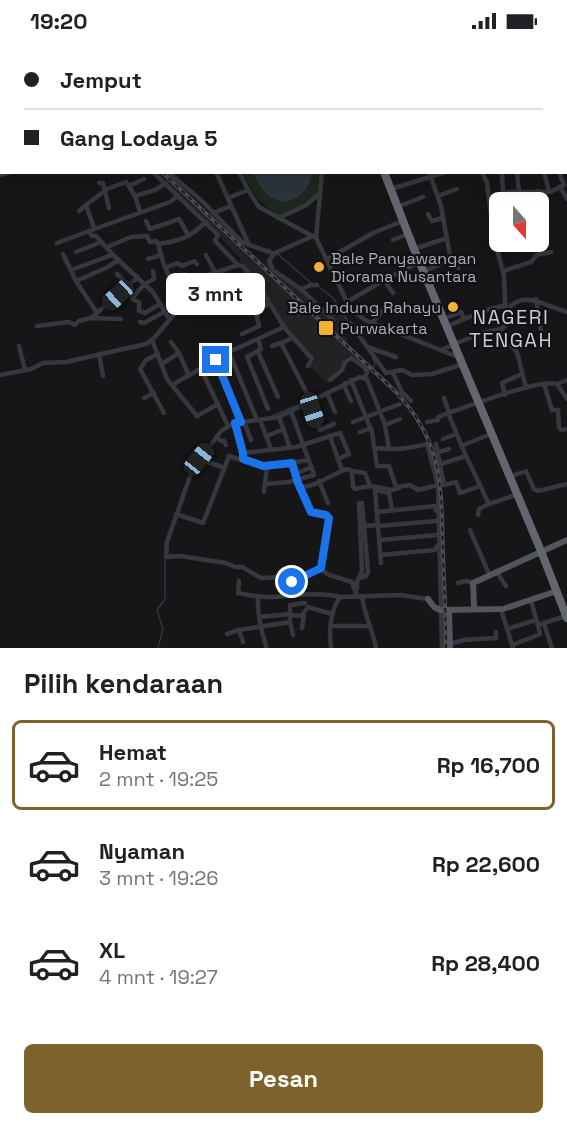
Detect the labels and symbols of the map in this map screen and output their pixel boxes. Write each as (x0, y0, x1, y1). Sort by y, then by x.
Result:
north arrow (489, 192, 549, 252)
place label: Bale Panyawangan Diorama Nusantara (331, 248, 477, 287)
marker: Bale Panyawangan Diorama Nusantara (312, 260, 326, 274)
callout: 3 mnt (166, 273, 266, 315)
car (99, 276, 137, 314)
place label: Bale Indung Rahayu (288, 297, 441, 318)
marker: Bale Indung Rahayu (446, 300, 460, 314)
district label: NAGERI TENGAH (469, 304, 553, 353)
place label: Purwakarta (340, 318, 428, 339)
marker: Purwakarta (317, 319, 335, 337)
route end (202, 346, 229, 373)
car (298, 390, 326, 430)
car (181, 439, 217, 479)
route start (278, 568, 305, 595)

